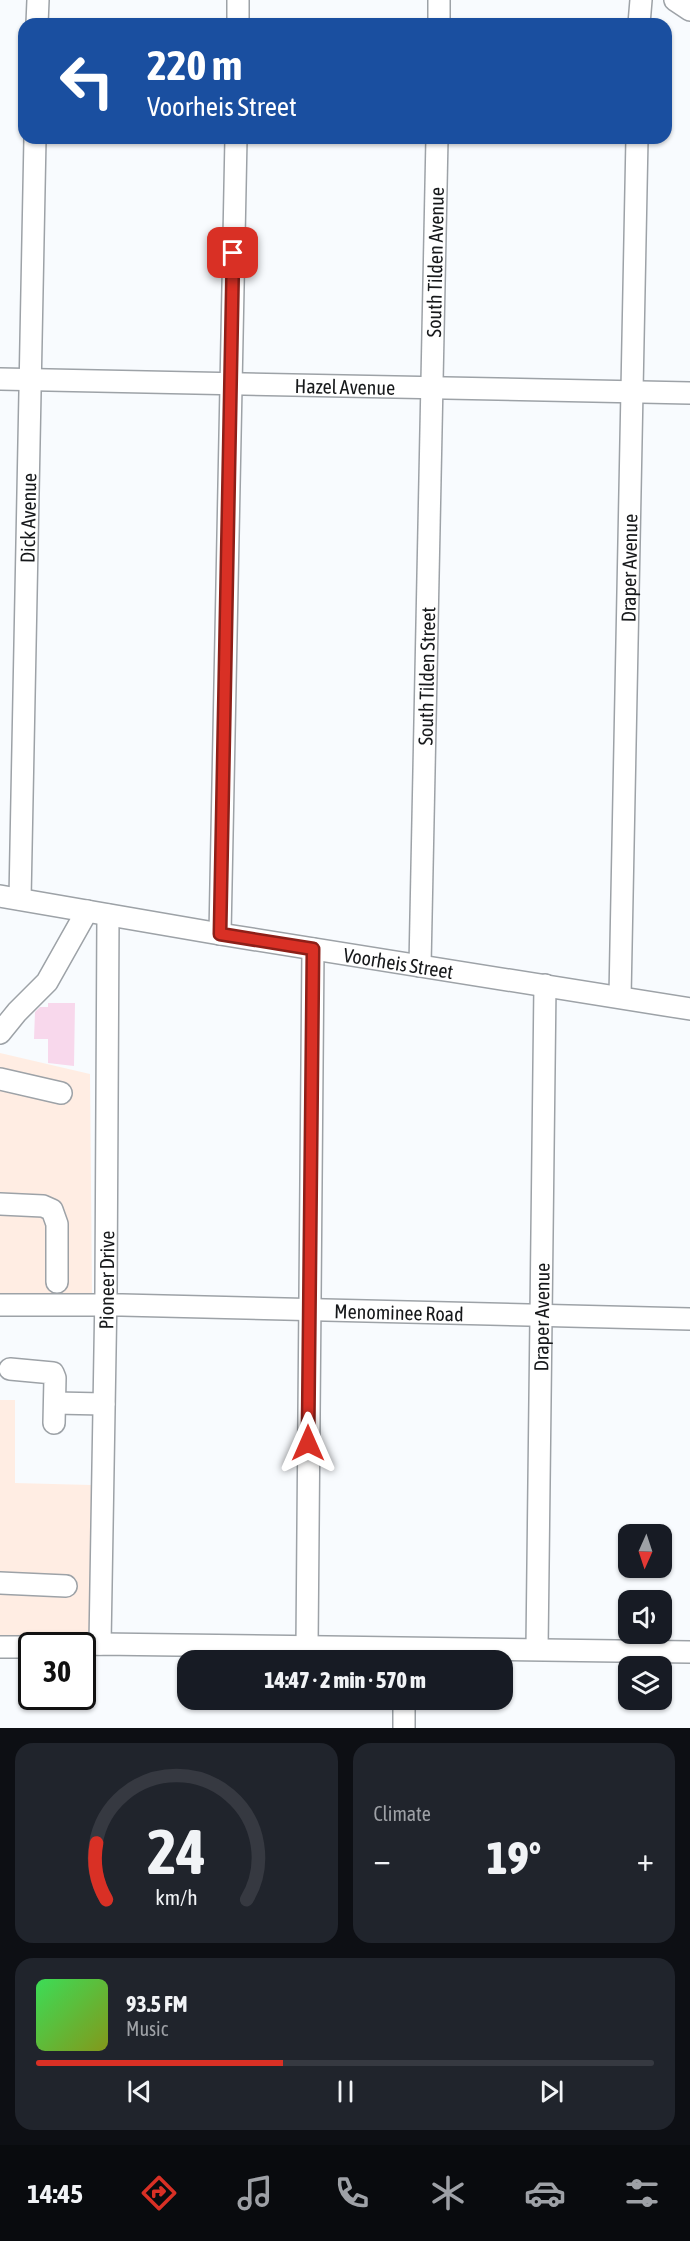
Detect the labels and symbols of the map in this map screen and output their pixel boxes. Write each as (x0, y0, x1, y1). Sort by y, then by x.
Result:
street label: South Tilden Avenue (421, 187, 447, 338)
pin (207, 227, 258, 278)
street label: Hazel Avenue (294, 373, 395, 399)
street label: Dick Avenue (15, 473, 40, 563)
street label: Draper Avenue (616, 514, 641, 623)
street label: South Tilden Street (413, 606, 439, 746)
street label: Voorheis Street (342, 942, 455, 983)
street label: Pioneer Drive (94, 1231, 118, 1330)
street label: Draper Avenue (529, 1263, 553, 1371)
street label: Menominee Road (334, 1299, 464, 1325)
position arrow (276, 1411, 340, 1475)
north arrow (618, 1524, 672, 1578)
speed limit sign: 30 (18, 1632, 96, 1710)

